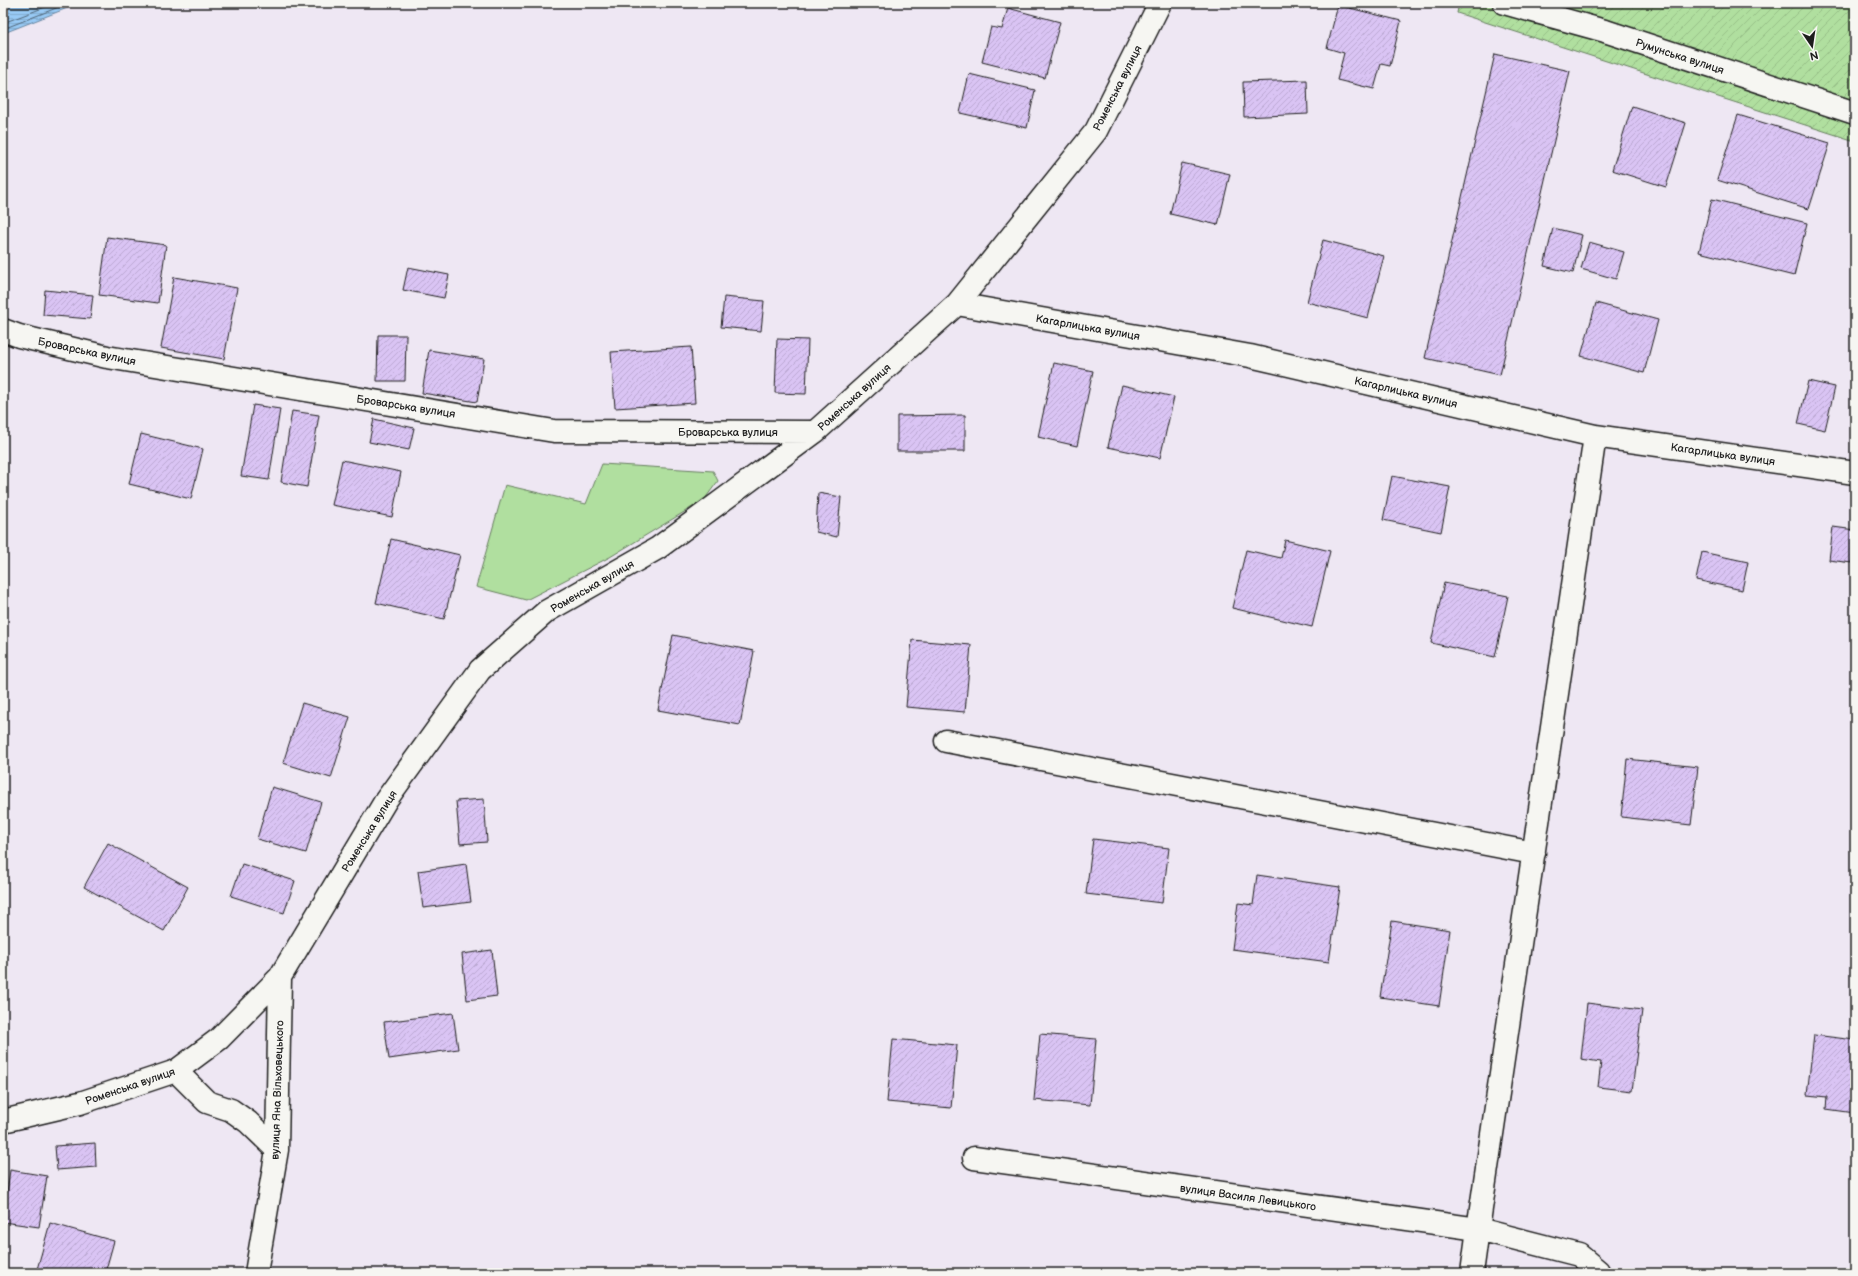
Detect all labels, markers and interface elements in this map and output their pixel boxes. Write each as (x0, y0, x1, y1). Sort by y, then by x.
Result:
north arrow (1792, 26, 1832, 66)
street label: Румунська вулиця (1634, 36, 1726, 77)
street label: Роменська вулиця (1090, 43, 1145, 133)
text: N (1809, 48, 1820, 63)
street label: Кагарлицька вулиця (1035, 312, 1141, 343)
street label: Броварська вулиця (37, 335, 137, 368)
street label: Роменська вулиця (815, 361, 894, 434)
street label: Кагарлицька вулиця (1353, 374, 1459, 411)
street label: Броварська вулиця (356, 392, 456, 421)
street label: Броварська вулиця (678, 426, 778, 439)
street label: Кагарлицька вулиця (1670, 441, 1776, 468)
street label: Роменська вулиця (548, 557, 636, 616)
street label: Роменська вулиця (339, 788, 400, 875)
street label: вулиця Яна Вільховецького (269, 1020, 286, 1160)
street label: Роменська вулиця (84, 1065, 177, 1108)
street label: вулиця Василя Левицького (1179, 1182, 1317, 1214)

